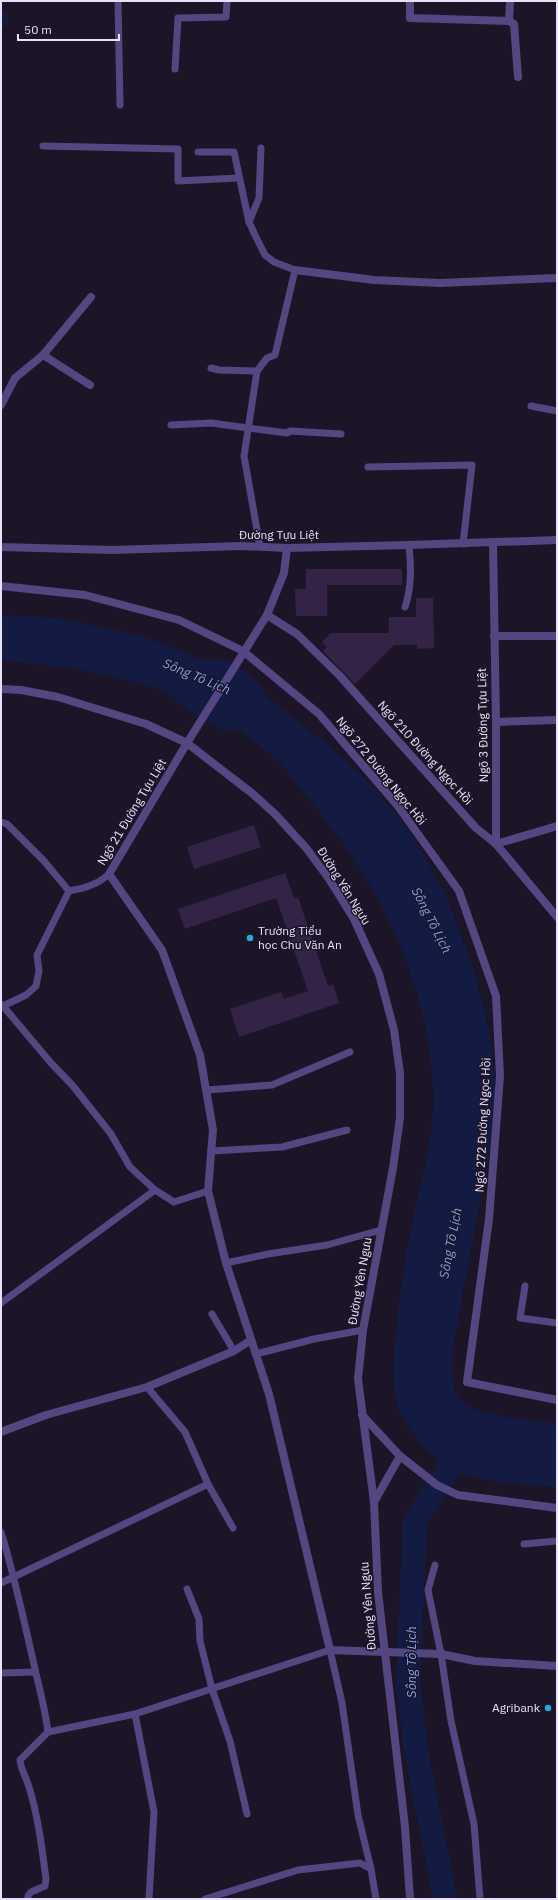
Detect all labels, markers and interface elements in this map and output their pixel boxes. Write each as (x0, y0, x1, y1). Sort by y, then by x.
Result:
scale bar (18, 16, 119, 42)
text: 50 m (24, 22, 52, 37)
street label: Đường Tựu Liệt (239, 527, 319, 542)
water label: Sông Tô Lịch (160, 655, 233, 698)
street label: Ngõ 3 Đường Tựu Liệt (474, 668, 491, 782)
street label: Ngõ 210 Đường Ngọc Hồi (375, 698, 476, 808)
street label: Ngõ 272 Đường Ngọc Hồi (333, 714, 430, 828)
street label: Ngõ 21 Đường Tựu Liệt (94, 756, 169, 868)
street label: Đường Yên Ngưu (315, 844, 374, 927)
water label: Sông Tô Lịch (408, 884, 455, 956)
place label: Trường Tiểu học Chu Văn An (258, 923, 342, 952)
marker: Trường Tiểu học Chu Văn An (245, 933, 255, 943)
street label: Ngõ 272 Đường Ngọc Hồi (471, 1057, 494, 1193)
water label: Sông Tô Lịch (435, 1206, 466, 1280)
street label: Đường Yên Ngưu (344, 1236, 375, 1326)
street label: Đường Yên Ngưu (356, 1561, 379, 1651)
water label: Sông Tô Lịch (403, 1626, 420, 1698)
place label: Agribank (492, 1700, 541, 1715)
marker: Agribank (543, 1703, 553, 1713)

